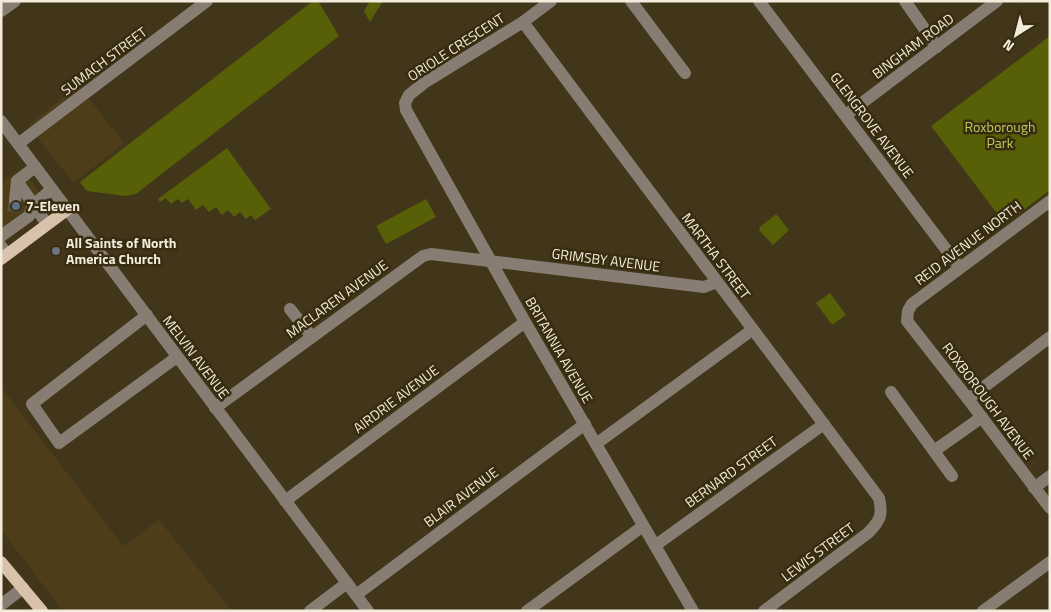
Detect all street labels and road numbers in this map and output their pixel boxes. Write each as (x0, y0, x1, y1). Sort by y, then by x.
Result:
street label: ORIOLE CRESCENT (403, 7, 509, 86)
street label: BINGHAM ROAD (867, 8, 958, 83)
street label: SUMACH STREET (56, 21, 152, 100)
street label: GLENGROVE AVENUE (826, 67, 919, 182)
street label: REID AVENUE NORTH (910, 195, 1026, 290)
street label: MARTHA STREET (677, 208, 756, 304)
street label: GRIMSBY AVENUE (551, 242, 662, 277)
street label: MACLAREN AVENUE (281, 254, 392, 343)
street label: BRITANNIA AVENUE (520, 293, 599, 407)
street label: MELVIN AVENUE (158, 311, 235, 403)
street label: ROXBOROUGH AVENUE (937, 338, 1039, 464)
street label: AIRDRIE AVENUE (348, 359, 443, 438)
street label: BERNARD STREET (680, 430, 782, 512)
street label: BLAIR AVENUE (419, 461, 503, 532)
street label: LEWIS STREET (776, 517, 859, 586)

